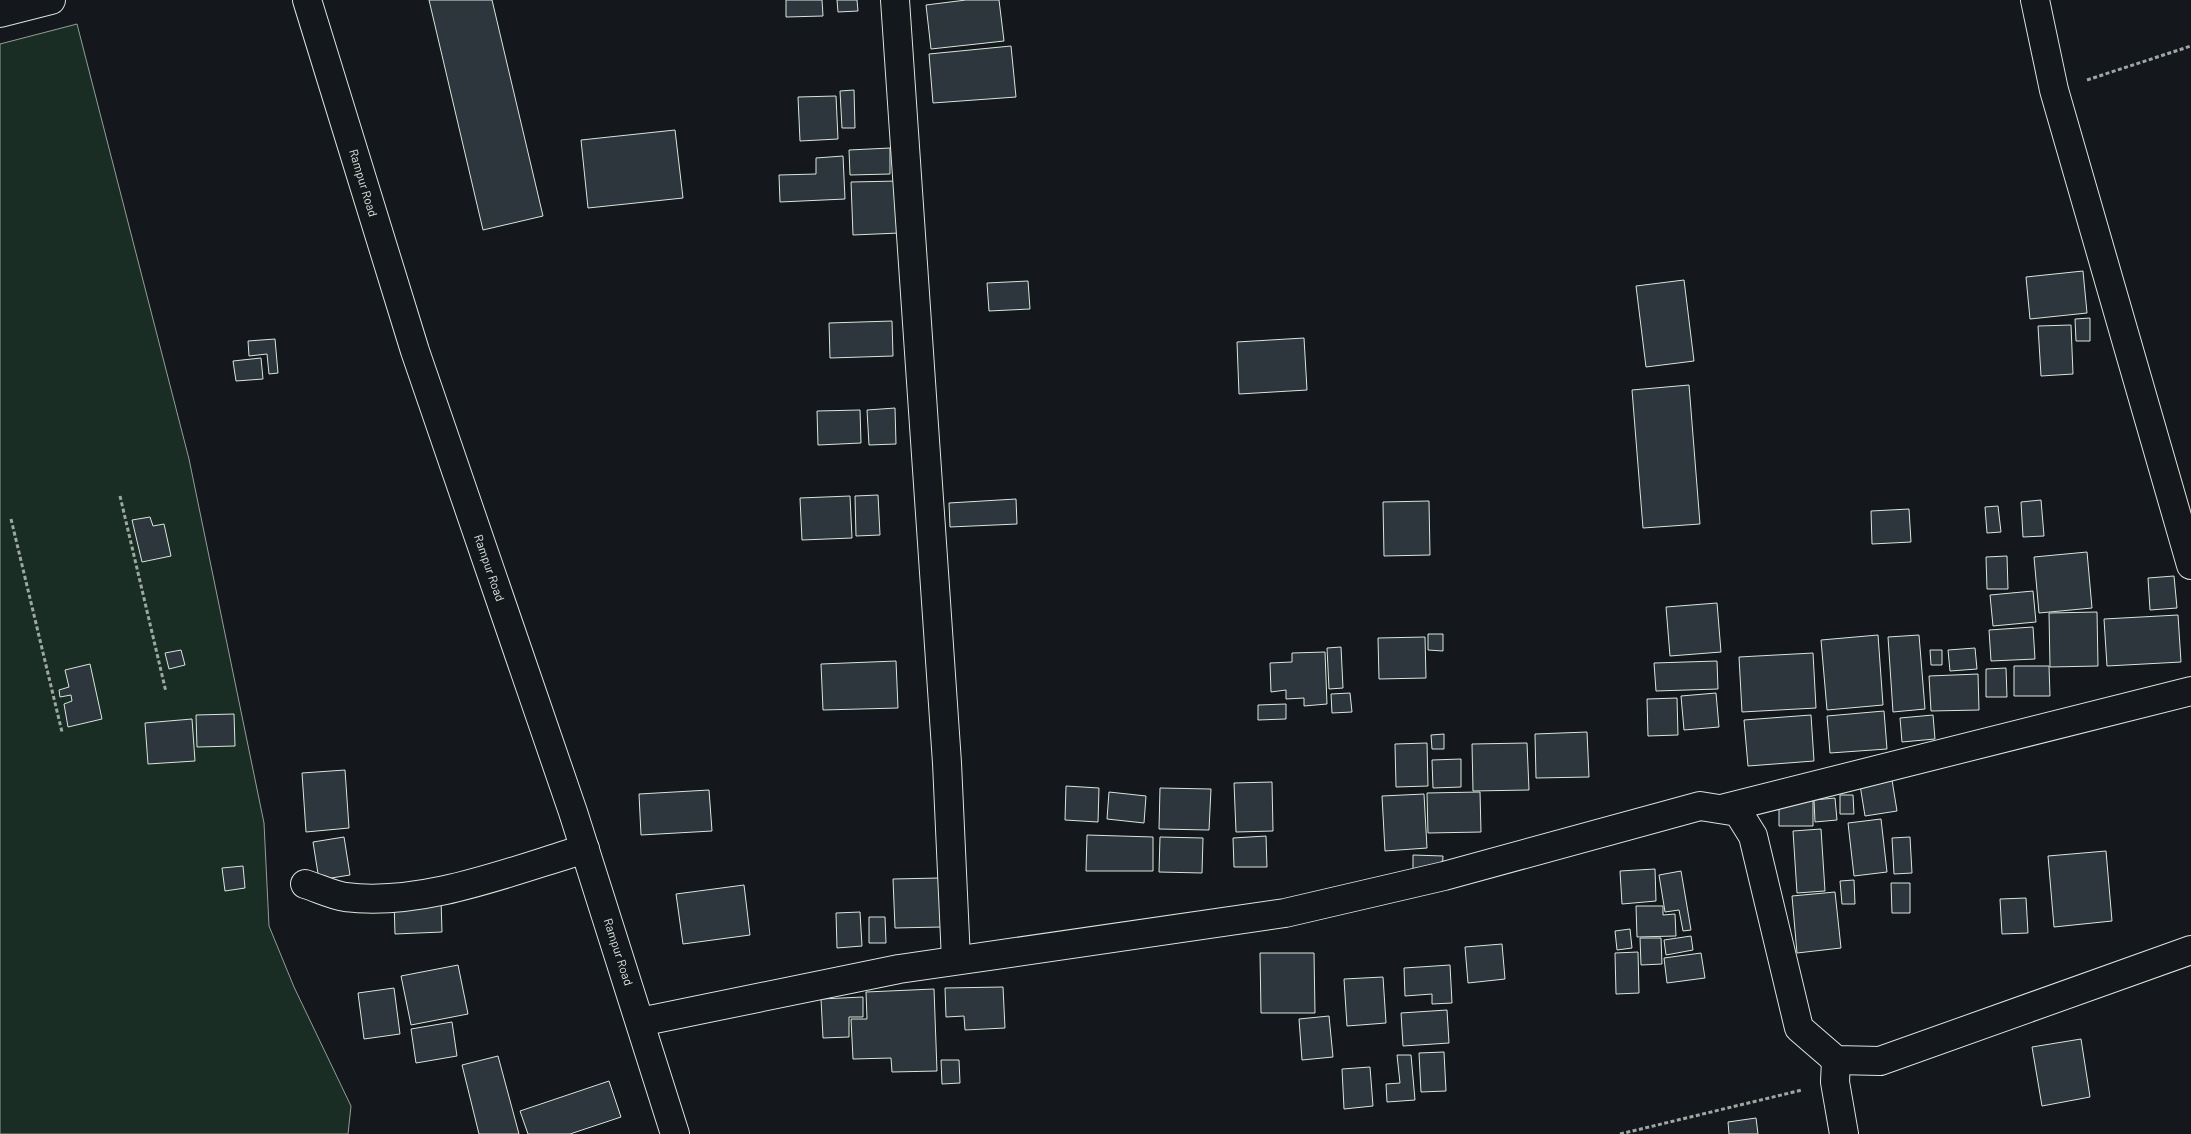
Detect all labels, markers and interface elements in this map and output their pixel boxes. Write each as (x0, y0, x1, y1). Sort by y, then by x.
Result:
street label: Rampur Road (347, 147, 381, 218)
street label: Rampur Road (472, 532, 508, 603)
street label: Rampur Road (602, 916, 636, 987)

